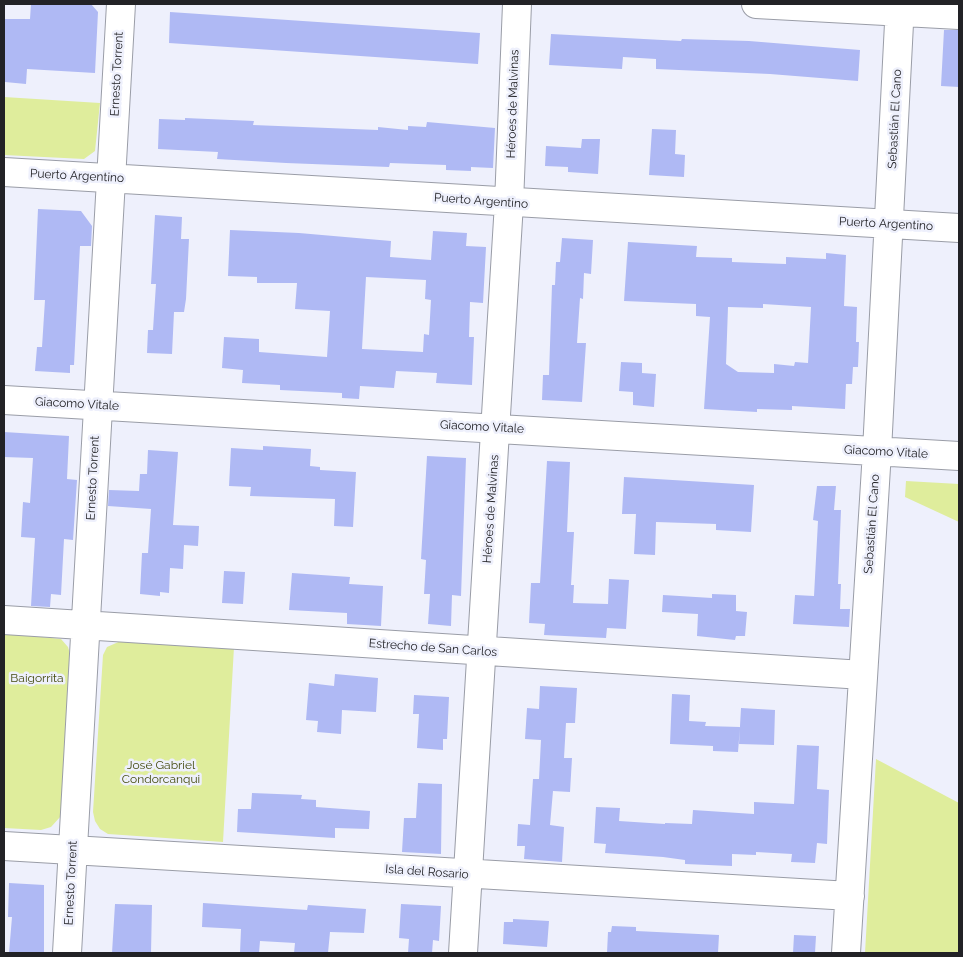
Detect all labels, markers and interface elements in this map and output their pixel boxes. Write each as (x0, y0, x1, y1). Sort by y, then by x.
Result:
street label: Ernesto Torrent (108, 31, 126, 117)
street label: Héroes de Malvinas (504, 49, 522, 159)
street label: Sebastián El Cano (885, 69, 905, 169)
street label: Puerto Argentino (30, 166, 124, 186)
street label: Puerto Argentino (433, 191, 529, 211)
street label: Puerto Argentino (839, 214, 933, 234)
street label: Giacomo Vitale (35, 395, 119, 413)
street label: Giacomo Vitale (440, 418, 524, 436)
street label: Ernesto Torrent (84, 435, 102, 521)
street label: Giacomo Vitale (844, 443, 928, 461)
street label: Héroes de Malvinas (480, 454, 502, 564)
street label: Sebastián El Cano (861, 474, 883, 574)
street label: Estrecho de San Carlos (368, 636, 498, 660)
park label: Baigorrita (10, 671, 64, 685)
park label: José Gabriel Condorcanqui (122, 758, 200, 786)
street label: Ernesto Torrent (62, 840, 80, 926)
street label: Isla del Rosario (385, 862, 469, 882)

